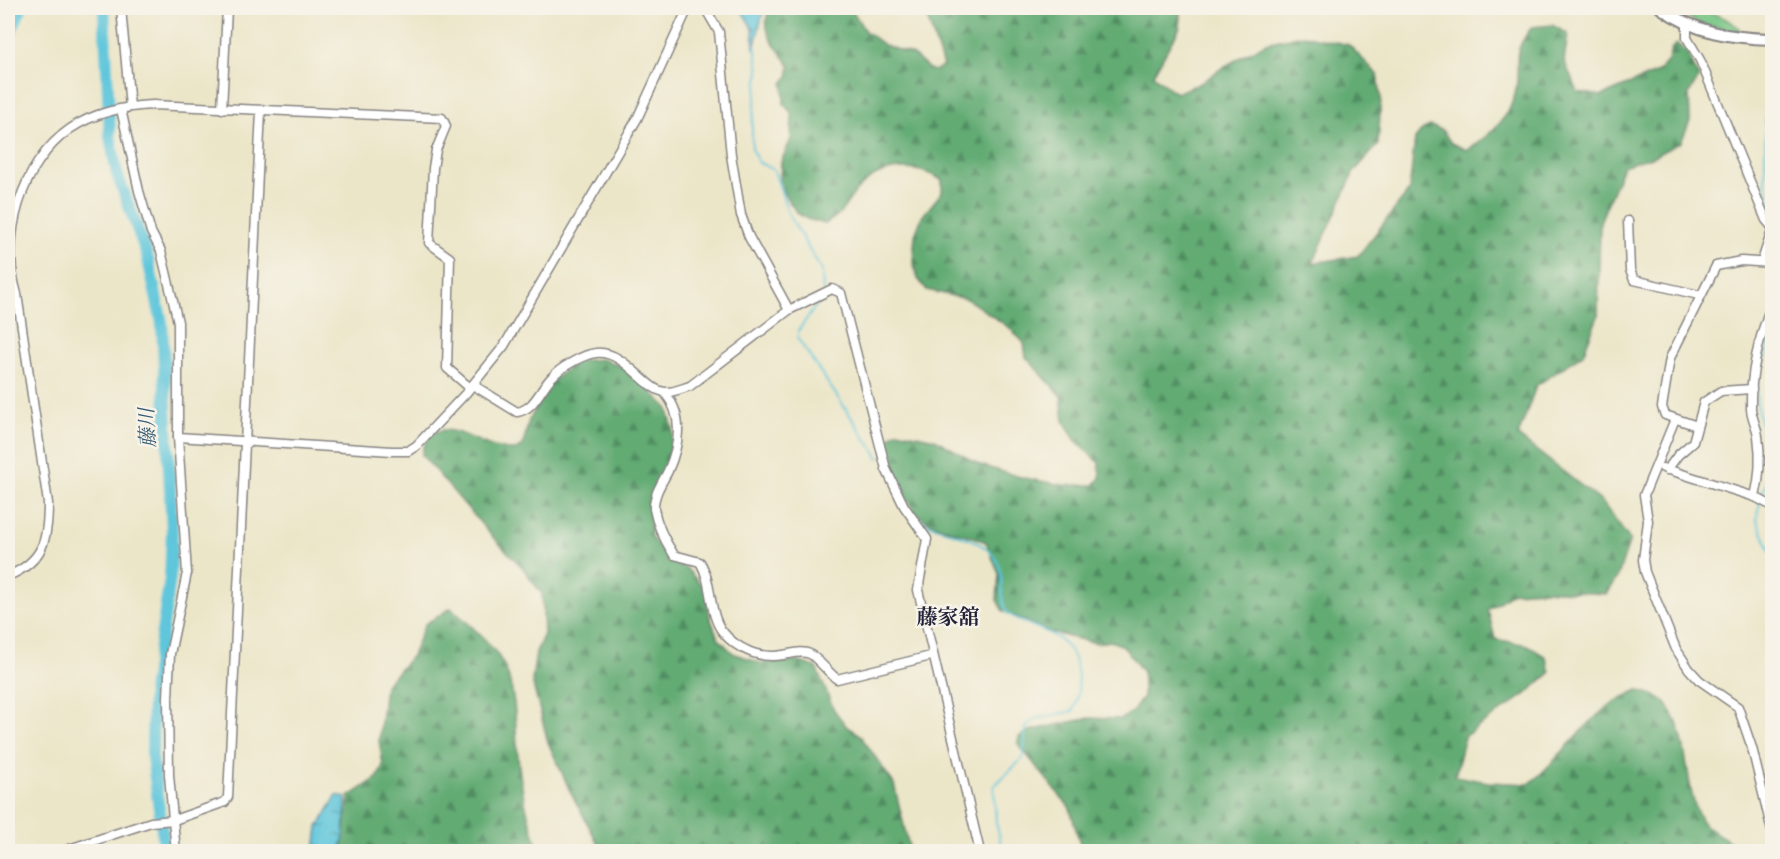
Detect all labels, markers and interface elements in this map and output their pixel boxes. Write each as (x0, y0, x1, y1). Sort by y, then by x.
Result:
water label: 藤川 (135, 405, 162, 449)
district label: 藤家舘 (917, 605, 980, 632)

